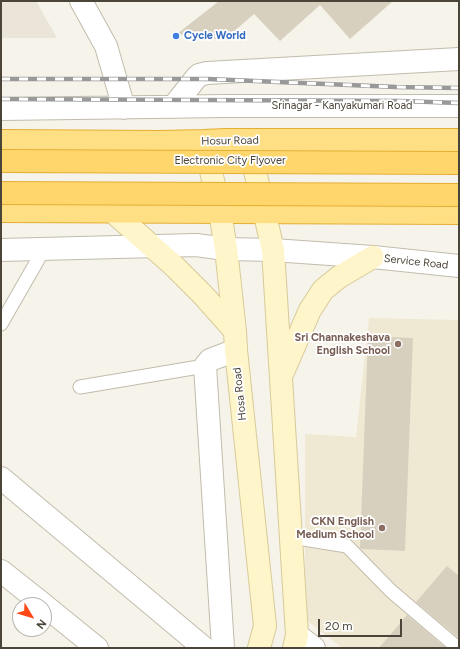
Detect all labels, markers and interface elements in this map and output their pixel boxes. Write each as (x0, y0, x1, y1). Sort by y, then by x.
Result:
place label: Cycle World (184, 29, 246, 43)
marker: Cycle World (171, 31, 181, 41)
street label: Srinagar - Kanyakumari Road (272, 99, 412, 113)
street label: Hosur Road (201, 134, 259, 148)
street label: Electronic City Flyover (174, 154, 286, 168)
street label: Service Road (383, 252, 449, 272)
place label: Sri Channakeshava English School (295, 331, 390, 357)
marker: Sri Channakeshava English School (393, 339, 403, 349)
street label: Hosa Road (231, 367, 249, 421)
place label: CKN English Medium School (296, 515, 374, 541)
marker: CKN English Medium School (377, 523, 387, 533)
north arrow (12, 597, 52, 637)
scale bar (320, 611, 404, 637)
text: N (33, 617, 49, 631)
text: 20 m (325, 619, 353, 633)

